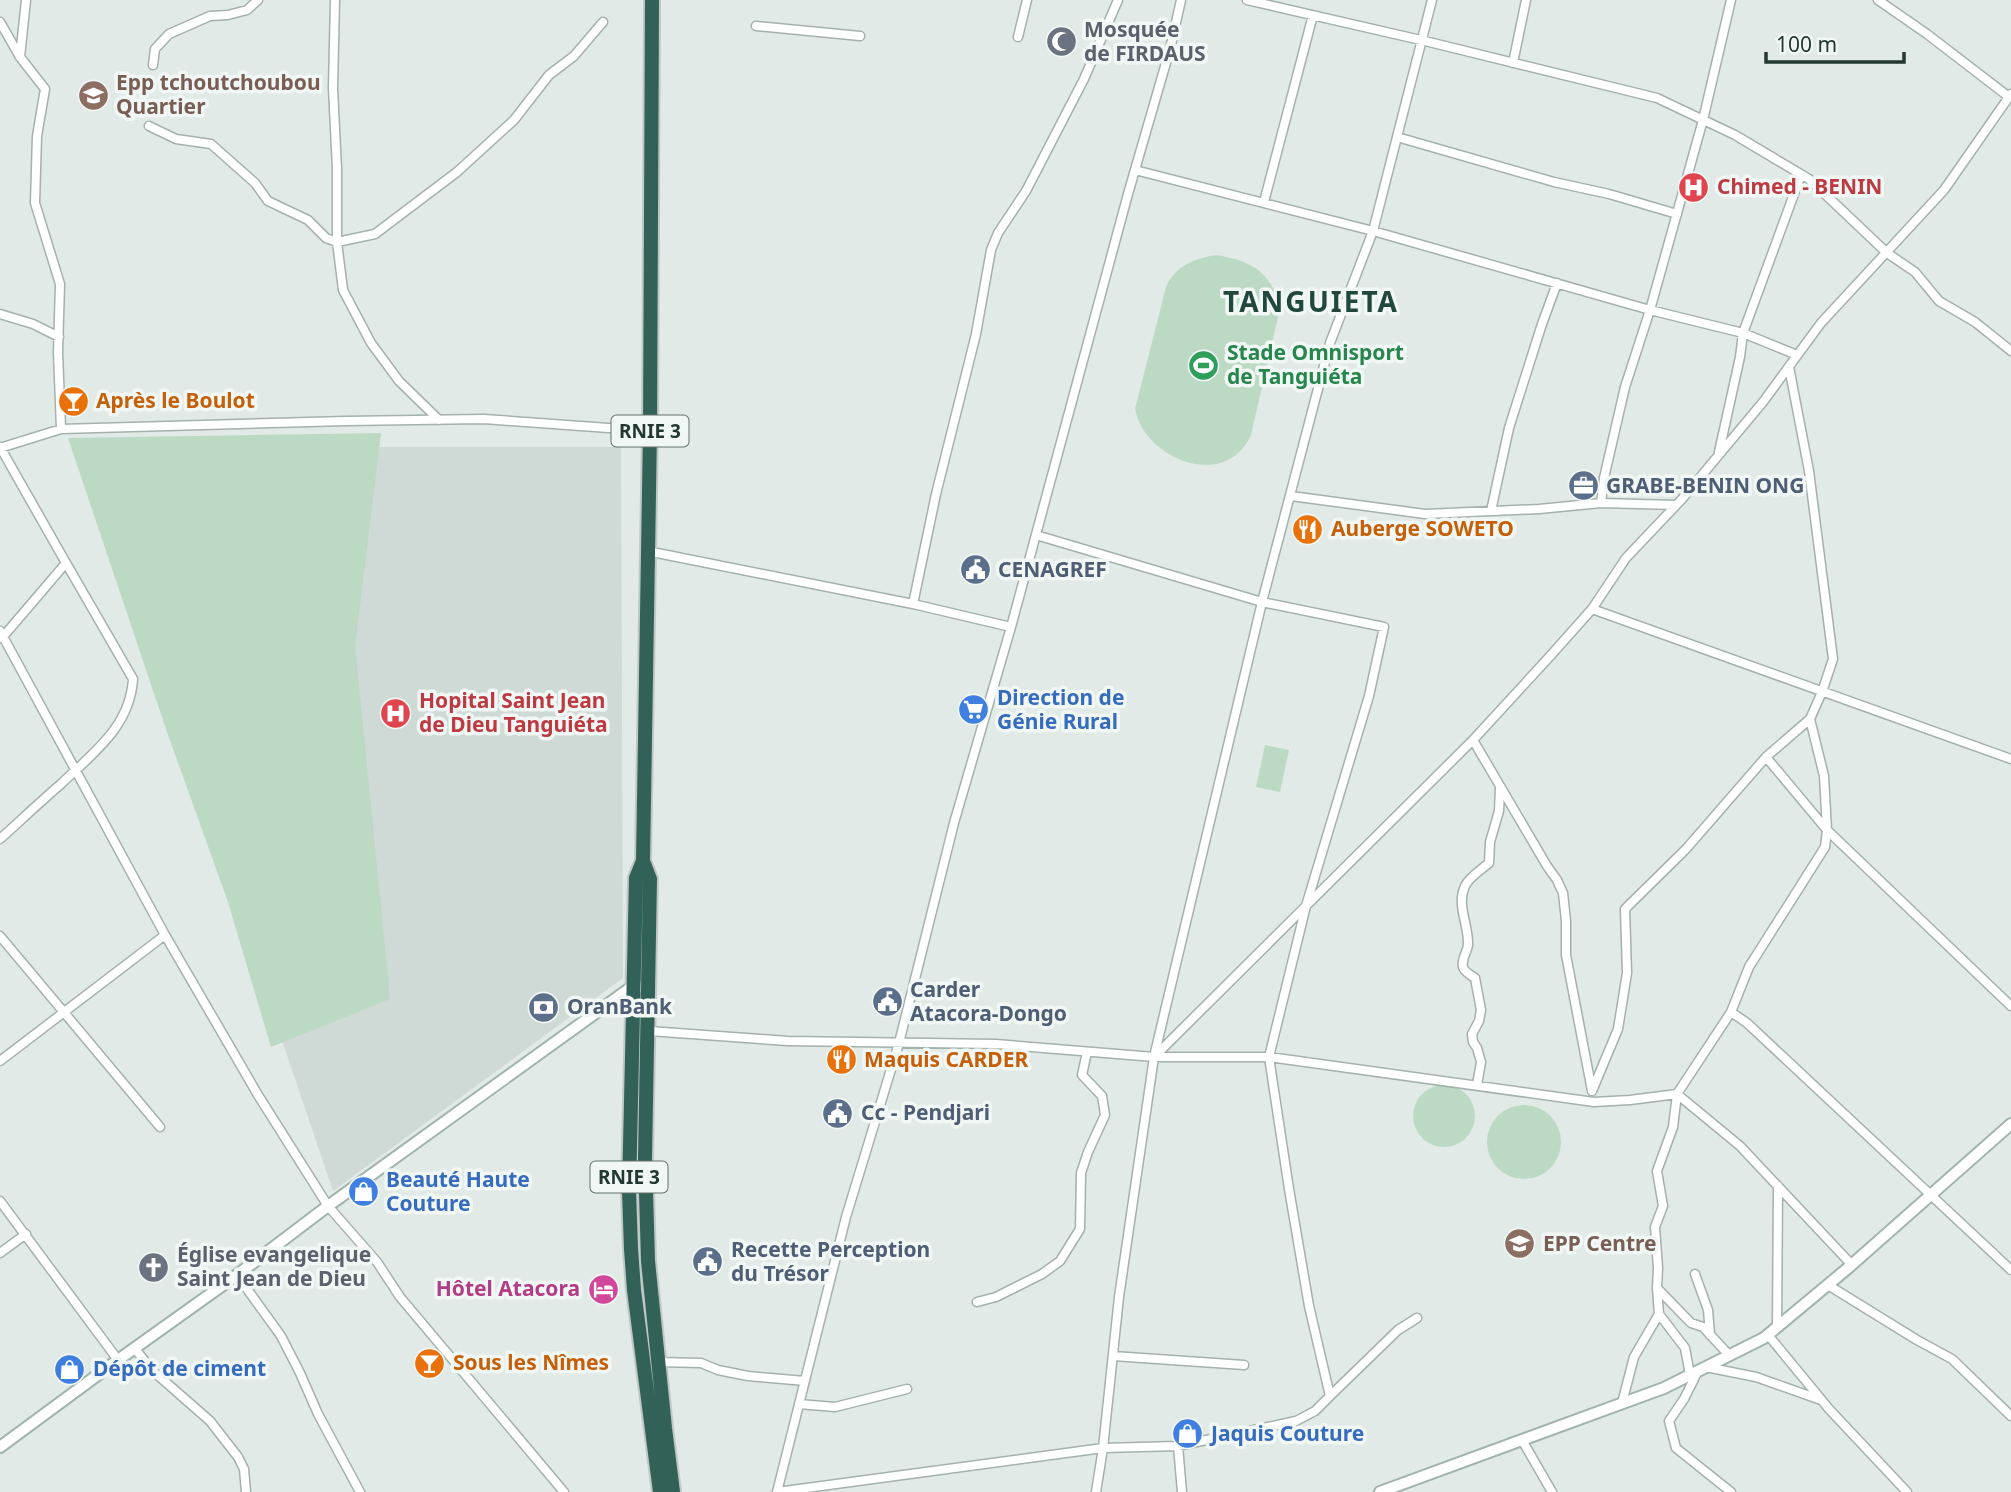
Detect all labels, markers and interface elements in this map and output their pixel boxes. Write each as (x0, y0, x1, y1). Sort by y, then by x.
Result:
place label: Mosquée de FIRDAUS (1084, 15, 1206, 67)
scale bar (1766, 21, 1904, 65)
mosque icon: Mosquée de FIRDAUS (1044, 25, 1078, 59)
text: 100 m (1776, 30, 1837, 58)
place label: Epp tchoutchoubou Quartier (116, 68, 321, 120)
school or university icon: Epp tchoutchoubou Quartier (76, 78, 110, 112)
hospital icon: Chimed - BENIN (1677, 170, 1711, 204)
place label: Chimed - BENIN (1717, 172, 1882, 200)
district label: TANGUIETA (1223, 282, 1399, 320)
place label: Stade Omnisport de Tanguiéta (1227, 338, 1404, 390)
sports icon: Stade Omnisport de Tanguiéta (1187, 348, 1221, 382)
bar icon: Après le Boulot (56, 384, 90, 418)
place label: Après le Boulot (96, 386, 255, 414)
road number: RNIE 3 (612, 416, 688, 446)
office icon: GRABE-BENIN ONG (1566, 469, 1600, 503)
place label: GRABE-BENIN ONG (1606, 471, 1804, 499)
restaurant icon: Auberge SOWETO (1291, 512, 1325, 546)
place label: Auberge SOWETO (1331, 514, 1514, 542)
public building icon: CENAGREF (958, 553, 992, 587)
place label: CENAGREF (998, 555, 1107, 583)
place label: Direction de Génie Rural (997, 683, 1124, 735)
place label: Hopital Saint Jean de Dieu Tanguiéta (419, 686, 608, 738)
supermarket icon: Direction de Génie Rural (957, 693, 991, 727)
hospital icon: Hopital Saint Jean de Dieu Tanguiéta (379, 696, 413, 730)
place label: Carder Atacora-Dongo (910, 975, 1067, 1027)
public building icon: Carder Atacora-Dongo (870, 985, 904, 1019)
bank icon: OranBank (527, 990, 561, 1024)
place label: OranBank (567, 992, 673, 1020)
restaurant icon: Maquis CARDER (824, 1043, 858, 1077)
place label: Maquis CARDER (864, 1045, 1029, 1073)
public building icon: Cc - Pendjari (821, 1096, 855, 1130)
place label: Cc - Pendjari (861, 1098, 990, 1126)
road number: RNIE 3 (590, 1162, 668, 1192)
place label: Beauté Haute Couture (386, 1165, 530, 1217)
shop icon: Beauté Haute Couture (346, 1175, 380, 1209)
school or university icon: EPP Centre (1503, 1227, 1537, 1261)
place label: EPP Centre (1543, 1229, 1657, 1257)
place label: Recette Perception du Trésor (731, 1235, 930, 1287)
place label: Église evangelique Saint Jean de Dieu (177, 1240, 371, 1292)
public building icon: Recette Perception du Trésor (691, 1245, 725, 1279)
church icon: Église evangelique Saint Jean de Dieu (137, 1250, 171, 1284)
hotel icon: Hôtel Atacora (586, 1272, 620, 1306)
place label: Hôtel Atacora (436, 1274, 580, 1302)
bar icon: Sous les Nîmes (413, 1346, 447, 1380)
place label: Sous les Nîmes (453, 1348, 609, 1376)
shop icon: Dépôt de ciment (53, 1352, 87, 1386)
place label: Dépôt de ciment (93, 1354, 266, 1382)
shop icon: Jaquis Couture (1171, 1417, 1205, 1451)
place label: Jaquis Couture (1209, 1419, 1364, 1447)

